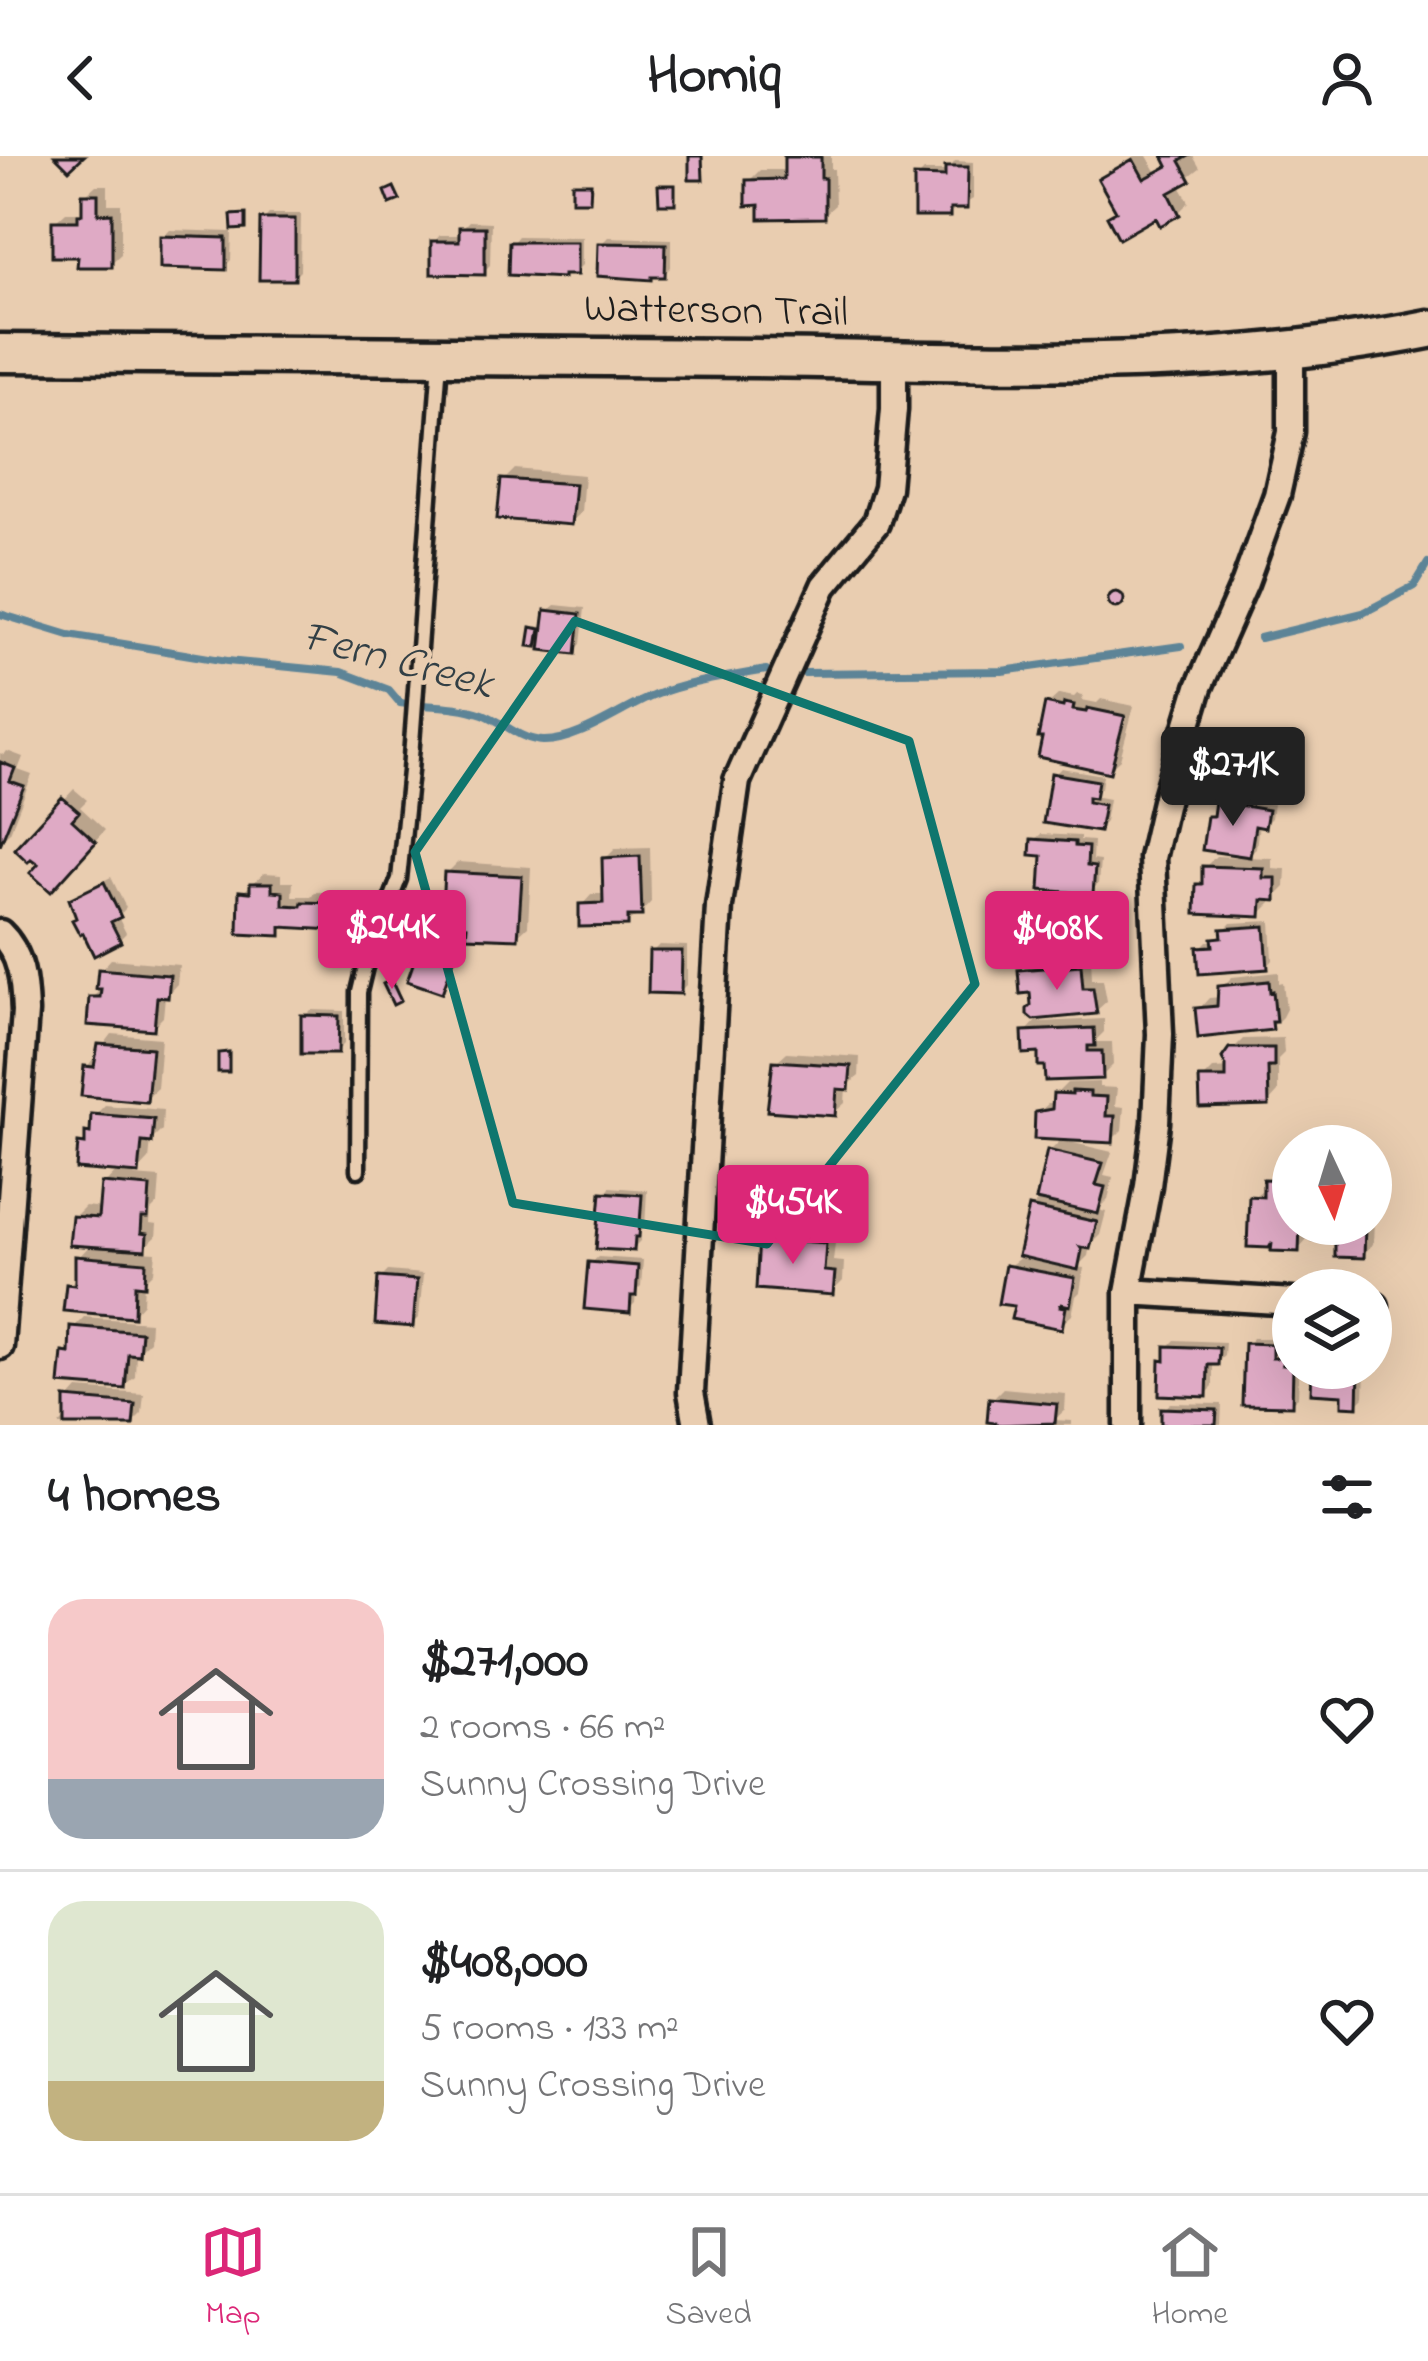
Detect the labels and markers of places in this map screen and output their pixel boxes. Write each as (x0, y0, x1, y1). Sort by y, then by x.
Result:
pin: $271K (1149, 727, 1317, 829)
pin: $244K (308, 890, 476, 992)
pin: $408K (973, 891, 1141, 993)
pin: $454K (709, 1165, 877, 1267)

